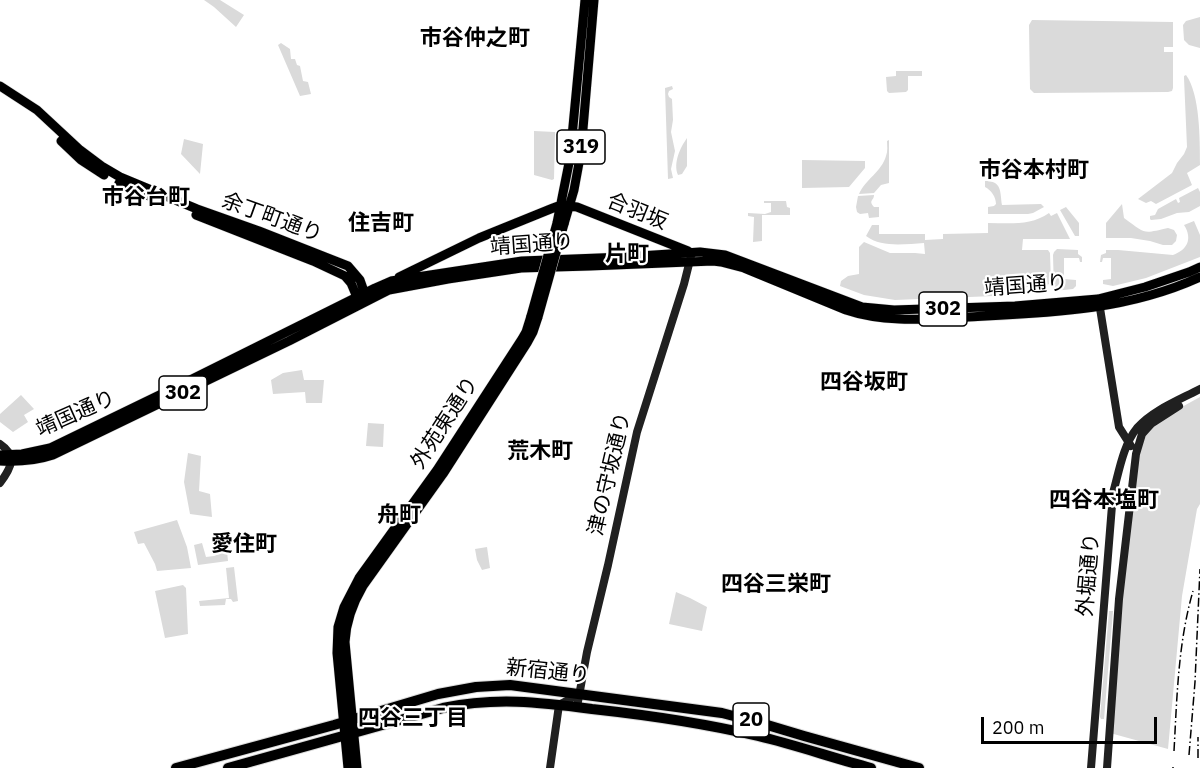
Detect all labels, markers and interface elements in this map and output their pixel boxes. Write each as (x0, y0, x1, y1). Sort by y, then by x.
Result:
district label: 市谷仲之町 (420, 26, 530, 52)
road number: 319 (557, 130, 605, 164)
district label: 市谷本村町 (979, 158, 1089, 184)
district label: 市谷台町 (102, 185, 190, 211)
street label: 余丁町通り (218, 188, 326, 248)
street label: 合羽坂 (603, 189, 671, 235)
district label: 住吉町 (348, 211, 414, 237)
street label: 靖国通り (489, 230, 575, 260)
district label: 片町 (605, 242, 649, 268)
street label: 靖国通り (983, 271, 1069, 301)
road number: 302 (919, 292, 967, 326)
district label: 四谷坂町 (820, 370, 908, 396)
street label: 外苑東通り (406, 372, 484, 474)
road number: 302 (159, 376, 207, 410)
street label: 靖国通り (33, 385, 119, 443)
street label: 津の守坂通り (584, 410, 636, 538)
district label: 荒木町 (507, 439, 573, 465)
district label: 四谷本塩町 (1049, 488, 1159, 514)
district label: 舟町 (377, 503, 421, 529)
district label: 愛住町 (211, 532, 277, 558)
street label: 外堀通り (1073, 532, 1105, 618)
district label: 四谷三栄町 (721, 572, 831, 598)
street label: 新宿通り (505, 655, 591, 689)
road number: 20 (733, 703, 769, 737)
scale bar (984, 705, 1160, 743)
district label: 四谷三丁目 (358, 706, 468, 732)
text: 200 m (992, 716, 1044, 739)

